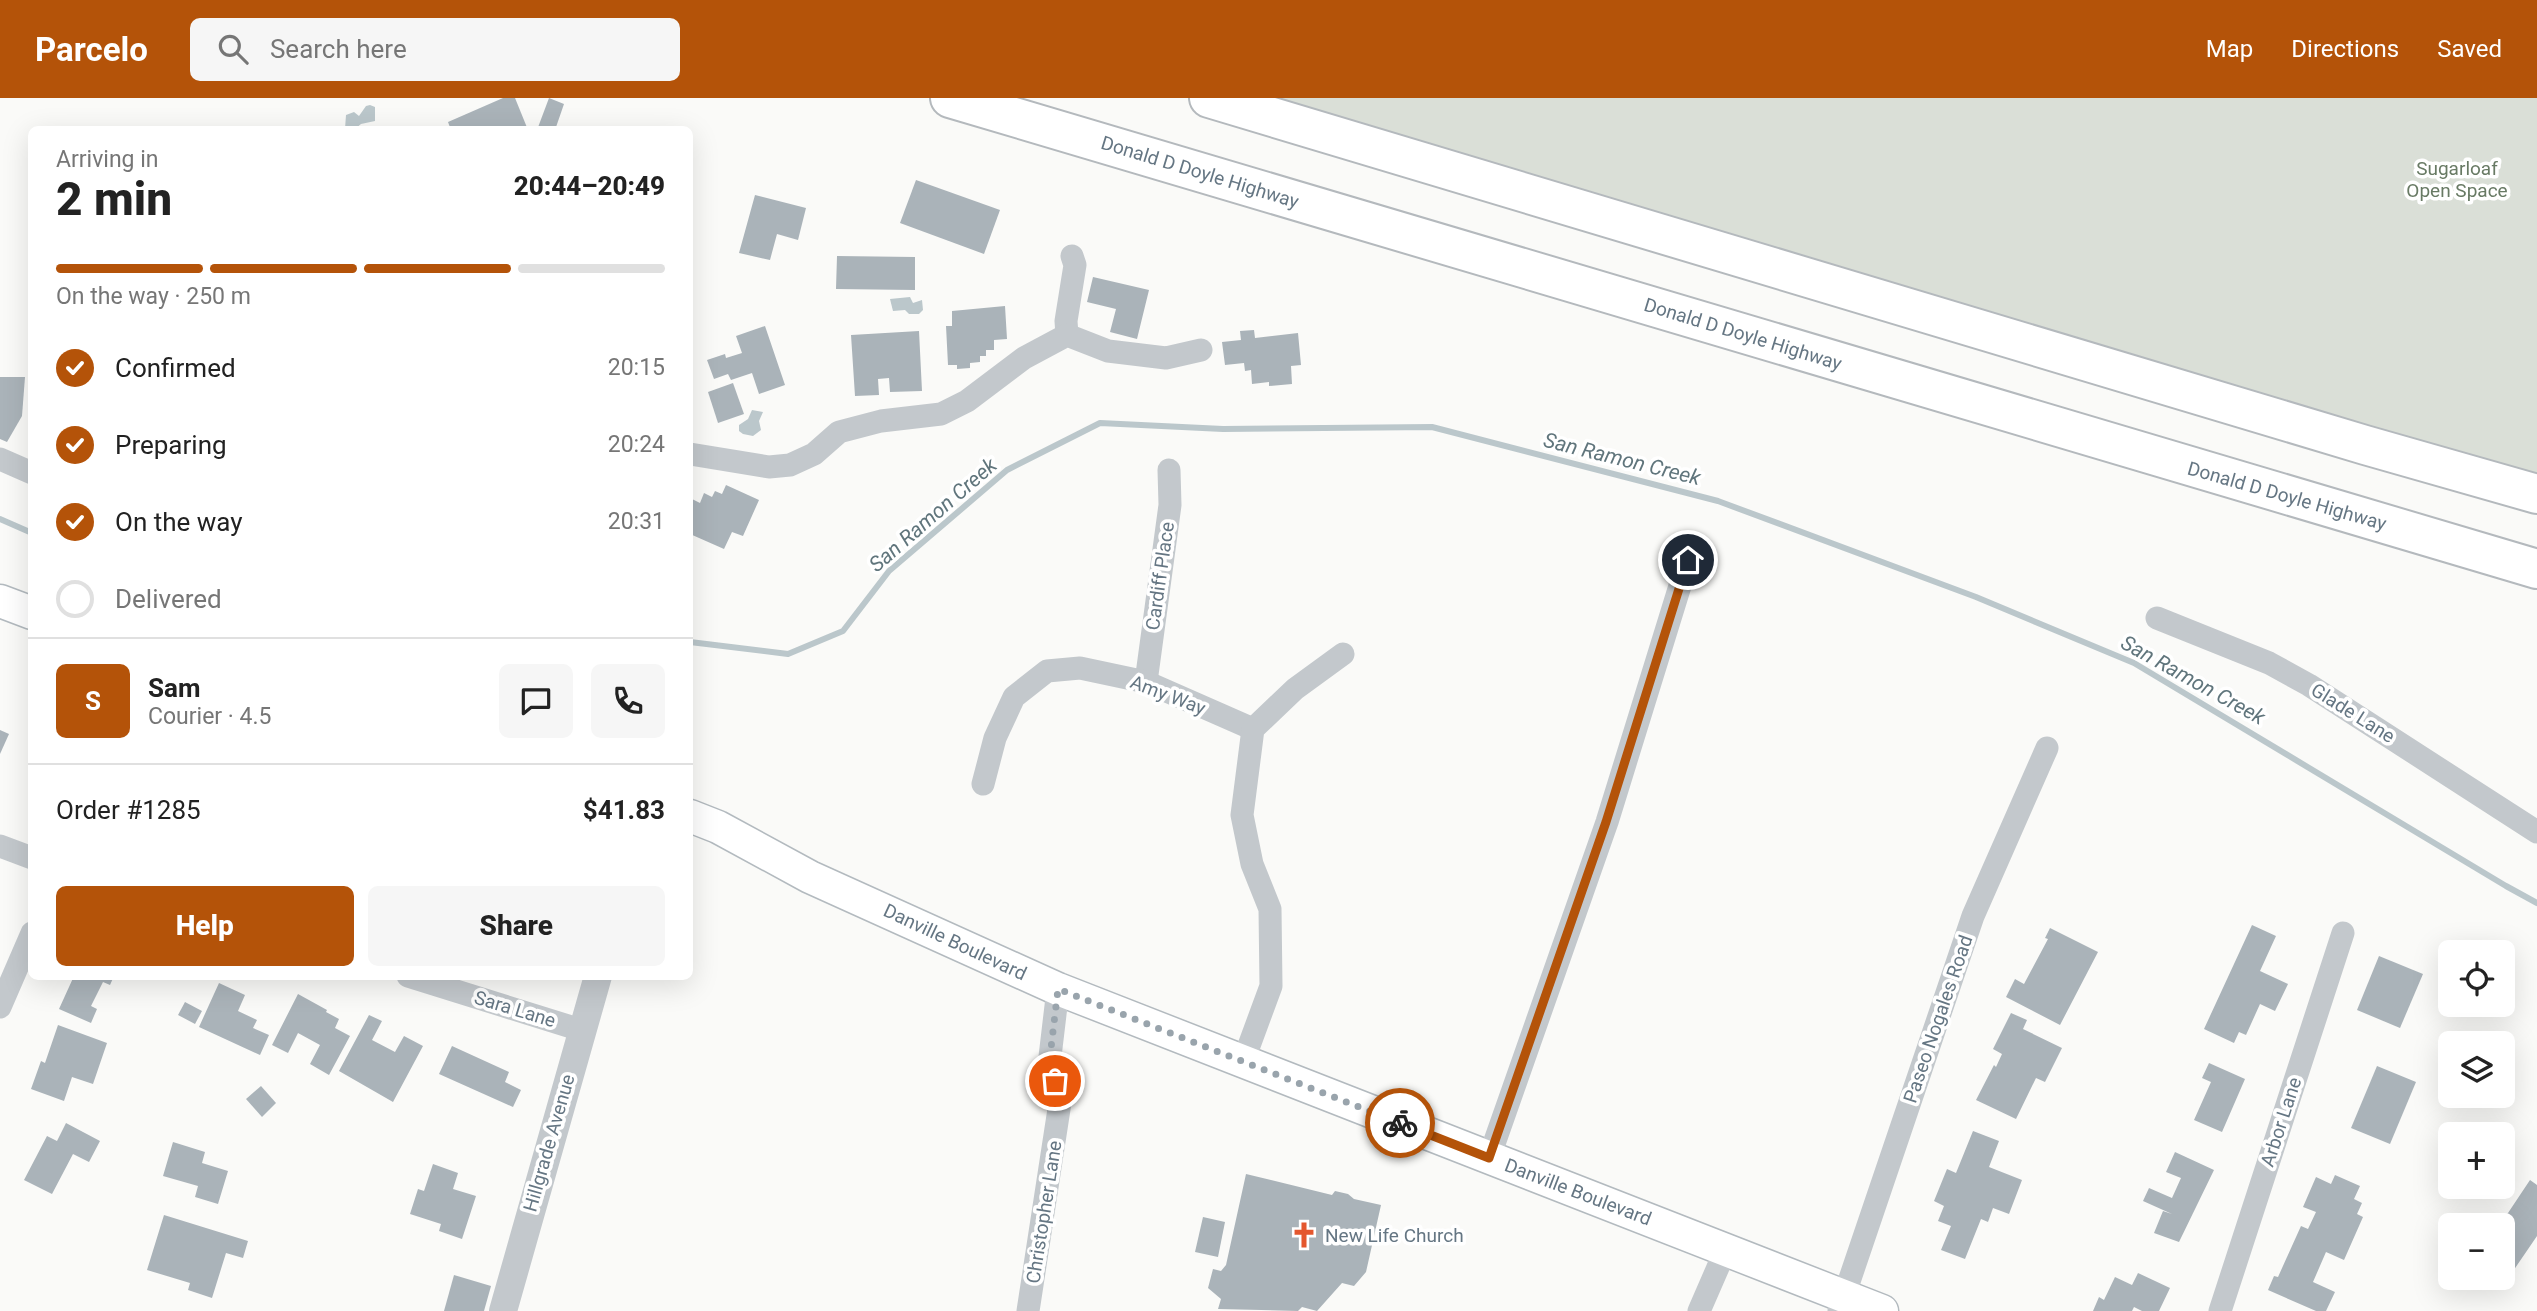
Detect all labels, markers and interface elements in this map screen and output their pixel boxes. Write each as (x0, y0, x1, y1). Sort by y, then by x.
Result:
search box (190, 18, 680, 81)
text: Parcelo (35, 30, 148, 69)
icon: search (214, 30, 252, 68)
text: Search here (270, 34, 407, 64)
text: Map (2206, 35, 2253, 63)
text: Directions (2291, 35, 2399, 63)
text: Saved (2437, 35, 2502, 63)
street label: Donald D Doyle Highway (1098, 131, 1302, 213)
text: Arriving in (56, 146, 159, 173)
park label: Sugarloaf Open Space (2406, 157, 2508, 202)
text: 20:44–20:49 (514, 171, 665, 201)
text: 2 min (56, 172, 172, 226)
text: On the way · 250 m (56, 283, 251, 310)
street label: Donald D Doyle Highway (1641, 293, 1845, 375)
icon: check (56, 349, 94, 387)
text: Confirmed (115, 353, 236, 383)
text: 20:15 (608, 354, 665, 381)
icon: check (56, 426, 94, 464)
water label: San Ramon Creek (1541, 428, 1704, 490)
text: Preparing (115, 430, 227, 460)
text: 20:24 (608, 431, 665, 458)
water label: San Ramon Creek (864, 453, 1002, 577)
street label: Donald D Doyle Highway (2185, 457, 2389, 535)
icon: check (56, 503, 94, 541)
text: On the way (115, 507, 243, 537)
text: 20:31 (608, 508, 665, 535)
street label: Cardiff Place (1141, 520, 1179, 632)
pin (1658, 530, 1718, 590)
icon: home (1669, 541, 1707, 579)
text: Delivered (115, 584, 222, 614)
water label: San Ramon Creek (2117, 630, 2270, 730)
button: chat (499, 664, 573, 738)
button: phone (591, 664, 665, 738)
street label: Amy Way (1127, 670, 1209, 720)
text: Sam (148, 673, 200, 703)
street label: Glade Lane (2307, 678, 2399, 748)
text: S (85, 686, 101, 716)
text: Courier · 4.5 (148, 703, 271, 730)
text: Order #1285 (56, 795, 201, 825)
text: $41.83 (583, 795, 665, 825)
button: Help (56, 886, 354, 966)
button: Share (368, 886, 665, 966)
street label: Danville Boulevard (880, 899, 1030, 985)
street label: Paseo Nogales Road (1898, 932, 1978, 1106)
map controls (2438, 940, 2515, 1290)
button: locate (2438, 940, 2515, 1017)
street label: Sara Lane (472, 986, 558, 1032)
button: layers (2438, 1031, 2515, 1108)
pin (1025, 1051, 1085, 1111)
icon: bag (1036, 1062, 1074, 1100)
street label: Hillgrade Avenue (518, 1072, 580, 1214)
street label: Arbor Lane (2256, 1074, 2306, 1170)
courier (1365, 1088, 1435, 1158)
icon: bike (1381, 1104, 1419, 1142)
button: + (2438, 1122, 2515, 1199)
street label: Christopher Lane (1021, 1139, 1067, 1285)
street label: Danville Boulevard (1501, 1153, 1655, 1231)
button: − (2438, 1213, 2515, 1290)
church icon: New Life Church (1289, 1220, 1319, 1250)
place label: New Life Church (1325, 1224, 1464, 1247)

